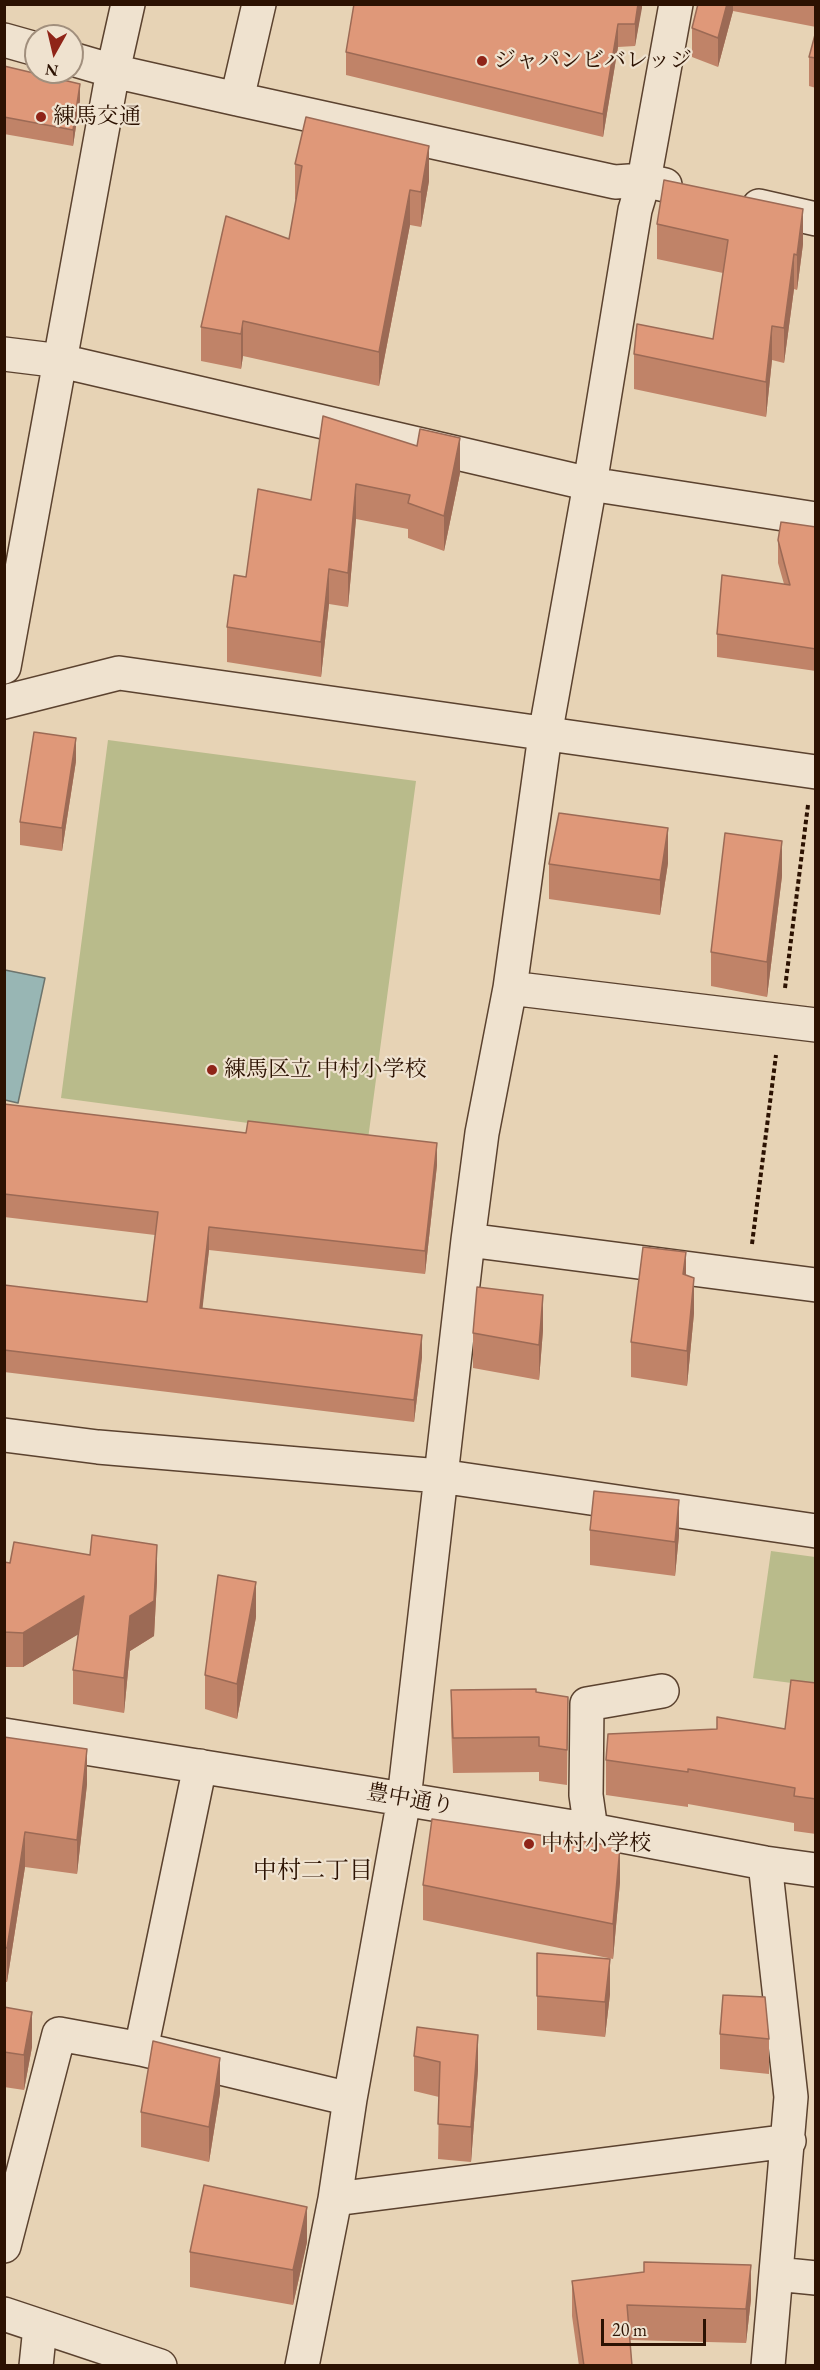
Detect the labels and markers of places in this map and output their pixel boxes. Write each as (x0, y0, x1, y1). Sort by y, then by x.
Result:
place label: ジャパンビバレッジ (494, 48, 692, 74)
marker: ジャパンビバレッジ (475, 54, 489, 68)
place label: 練馬交通 (53, 104, 141, 130)
marker: 練馬交通 (34, 110, 48, 124)
place label: 練馬区立 中村小学校 (224, 1057, 426, 1083)
marker: 練馬区立 中村小学校 (205, 1063, 219, 1077)
place label: 中村小学校 (541, 1831, 651, 1857)
marker: 中村小学校 (522, 1837, 536, 1851)

